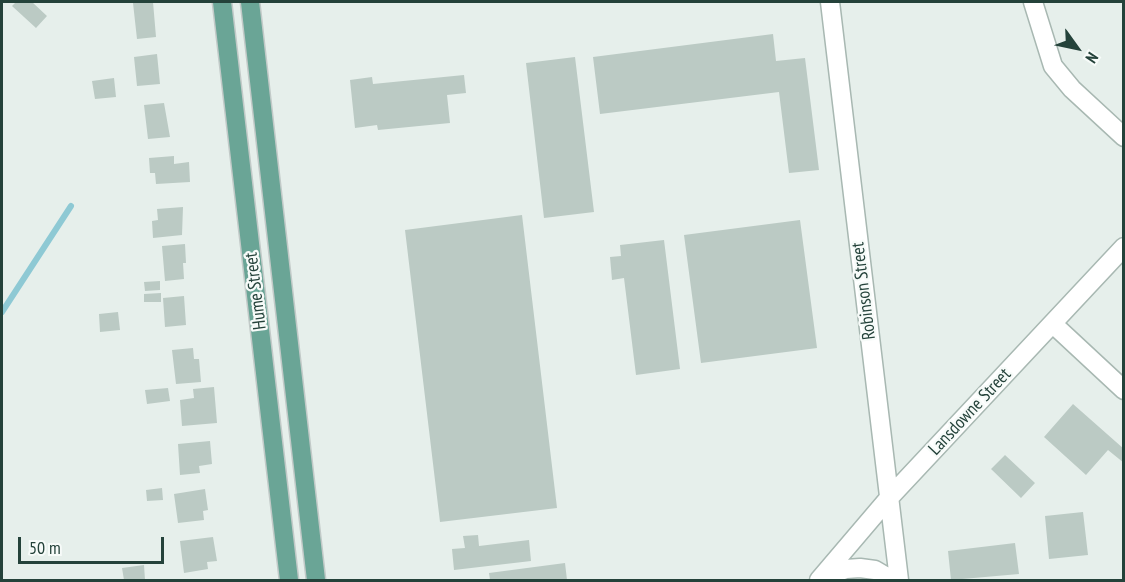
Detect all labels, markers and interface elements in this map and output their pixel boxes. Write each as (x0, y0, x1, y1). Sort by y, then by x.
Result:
north arrow (1047, 18, 1107, 78)
text: N (1081, 49, 1103, 67)
street label: Robinson Street (847, 241, 881, 341)
street label: Hume Street (241, 251, 271, 331)
street label: Lansdowne Street (924, 364, 1016, 460)
scale bar (21, 525, 166, 563)
text: 50 m (29, 536, 61, 559)

